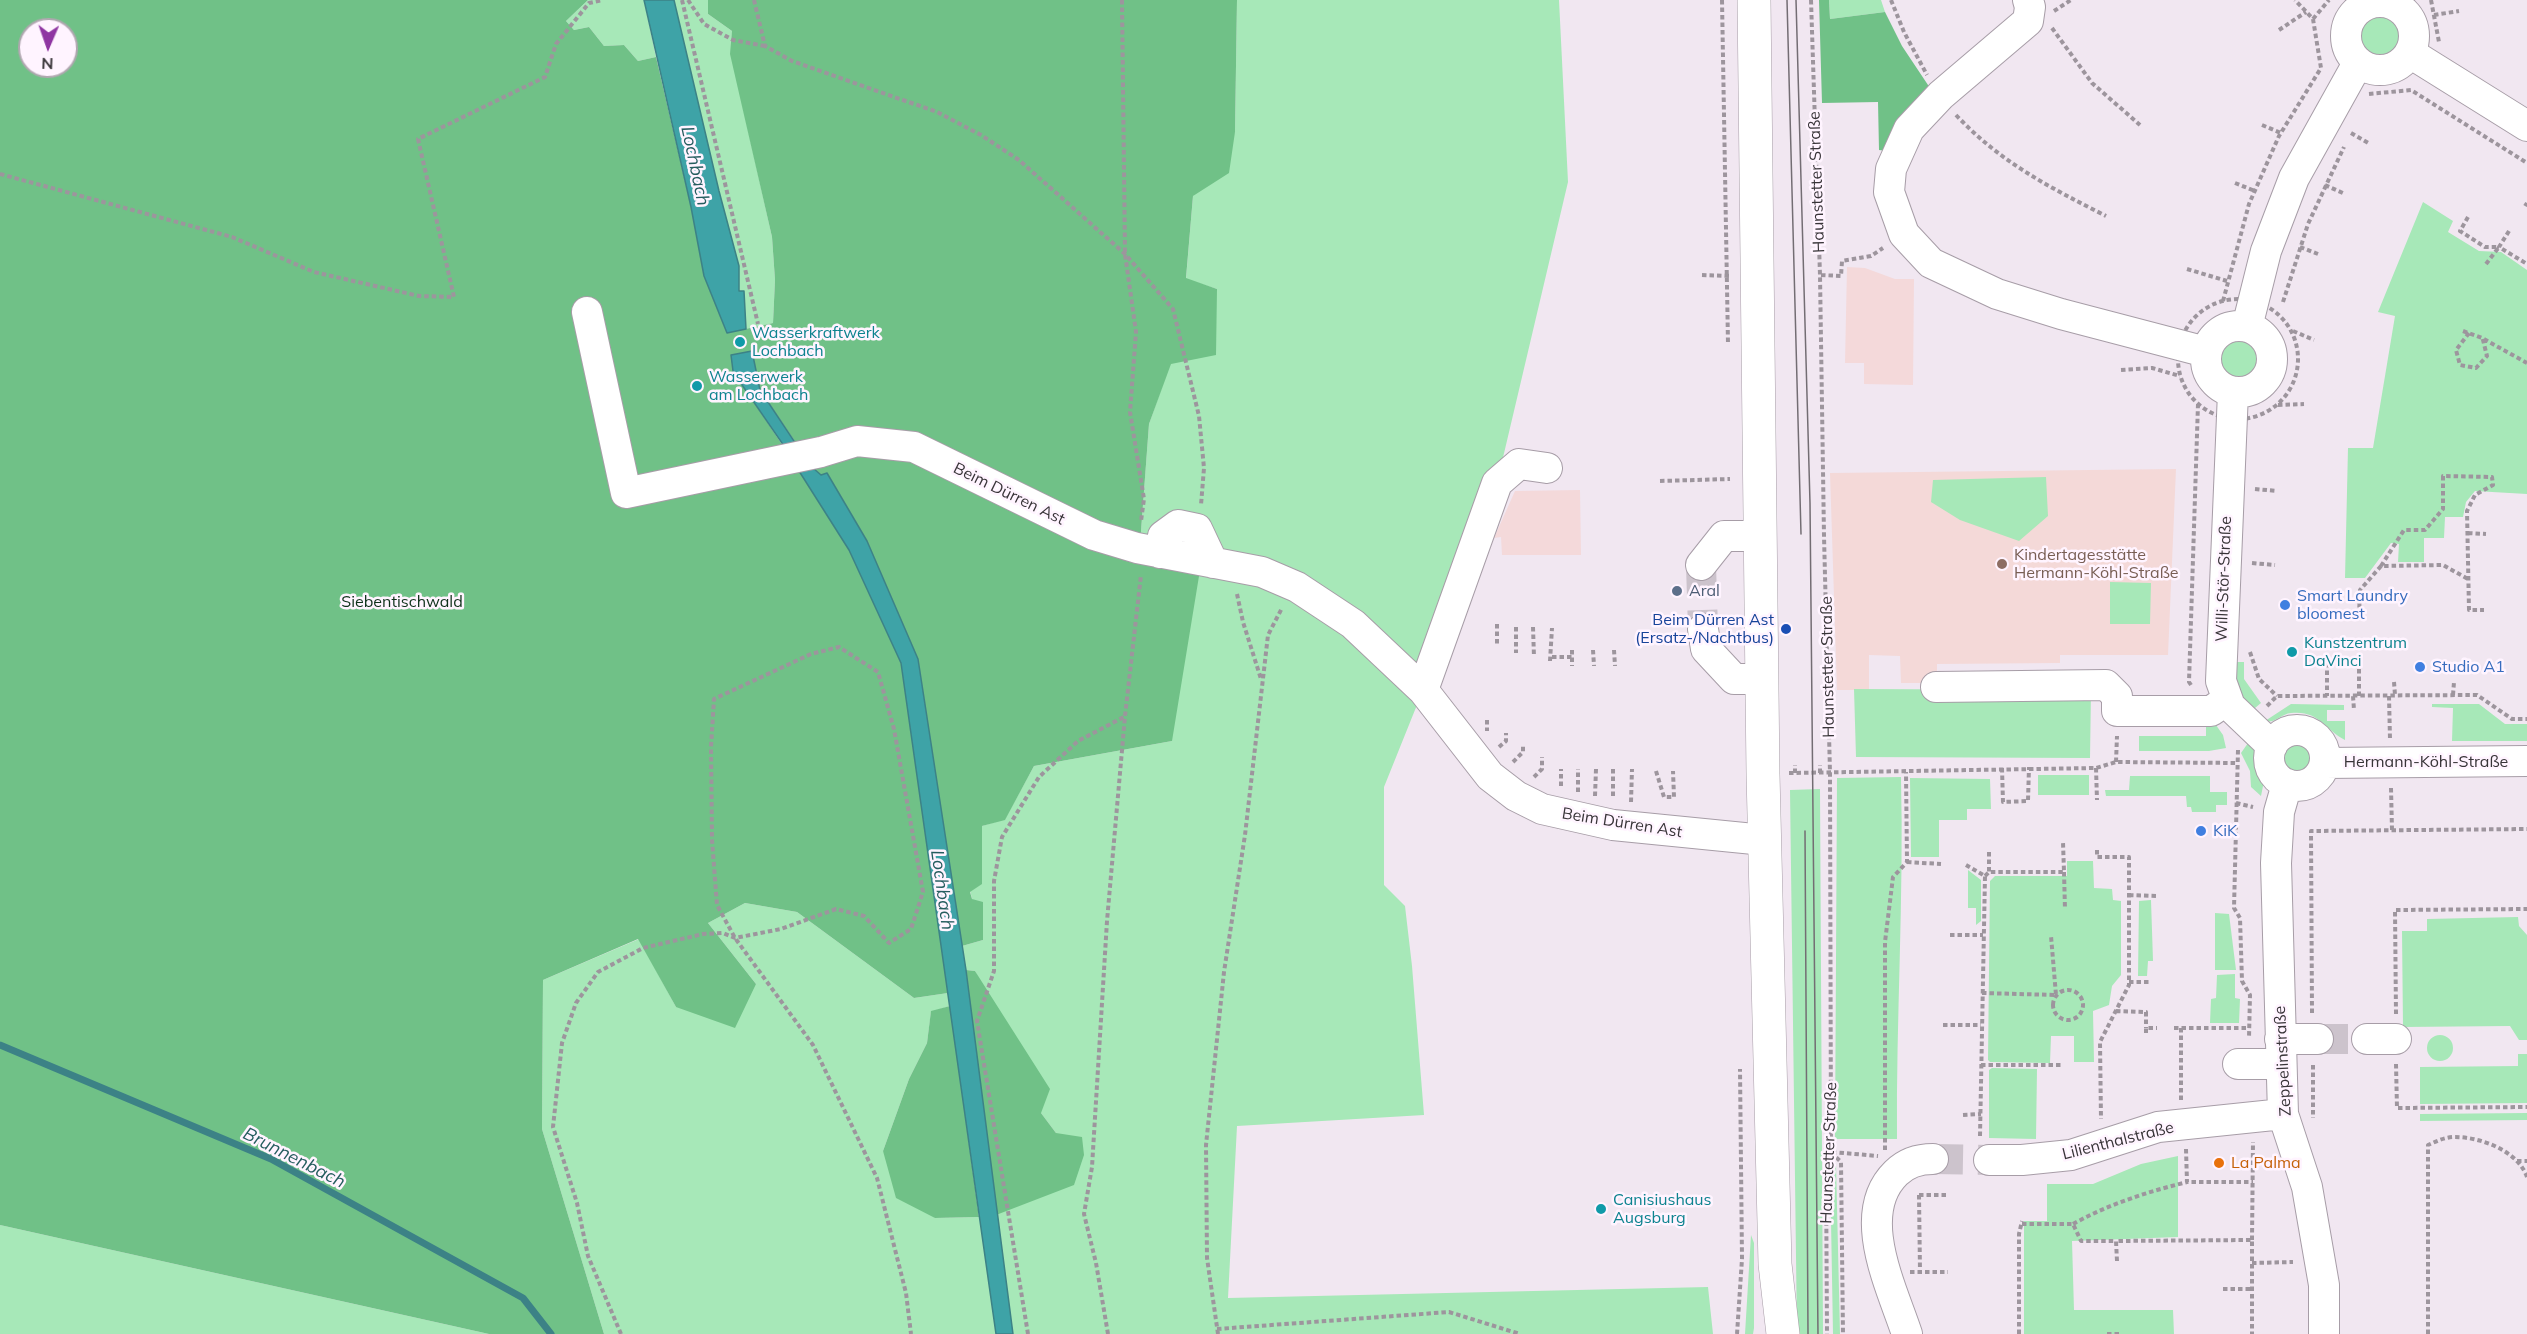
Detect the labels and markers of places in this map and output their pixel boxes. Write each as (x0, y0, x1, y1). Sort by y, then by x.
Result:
place label: Wasserkraftwerk Lochbach (752, 323, 880, 361)
marker: Wasserkraftwerk Lochbach (733, 335, 747, 349)
place label: Wasserwerk am Lochbach (709, 367, 808, 405)
marker: Wasserwerk am Lochbach (690, 379, 704, 393)
place label: Kindertagesstätte Hermann-Köhl-Straße (2014, 545, 2179, 583)
marker: Kindertagesstätte Hermann-Köhl-Straße (1995, 557, 2009, 571)
place label: Aral (1689, 581, 1720, 601)
marker: Aral (1670, 584, 1684, 598)
place label: Smart Laundry bloomest (2297, 586, 2408, 624)
marker: Smart Laundry bloomest (2278, 598, 2292, 612)
place label: Beim Dürren Ast (Ersatz-/Nachtbus) (1635, 610, 1774, 648)
marker: Beim Dürren Ast (Ersatz-/Nachtbus) (1779, 622, 1793, 636)
place label: Kunstzentrum DaVinci (2304, 633, 2407, 671)
marker: Kunstzentrum DaVinci (2285, 645, 2299, 659)
place label: Studio A1 (2432, 657, 2505, 677)
marker: Studio A1 (2413, 660, 2427, 674)
place label: KiK (2213, 821, 2237, 841)
marker: KiK (2194, 824, 2208, 838)
place label: La Palma (2231, 1153, 2301, 1173)
marker: La Palma (2212, 1156, 2226, 1170)
place label: Canisiushaus Augsburg (1613, 1190, 1712, 1228)
marker: Canisiushaus Augsburg (1594, 1202, 1608, 1216)

